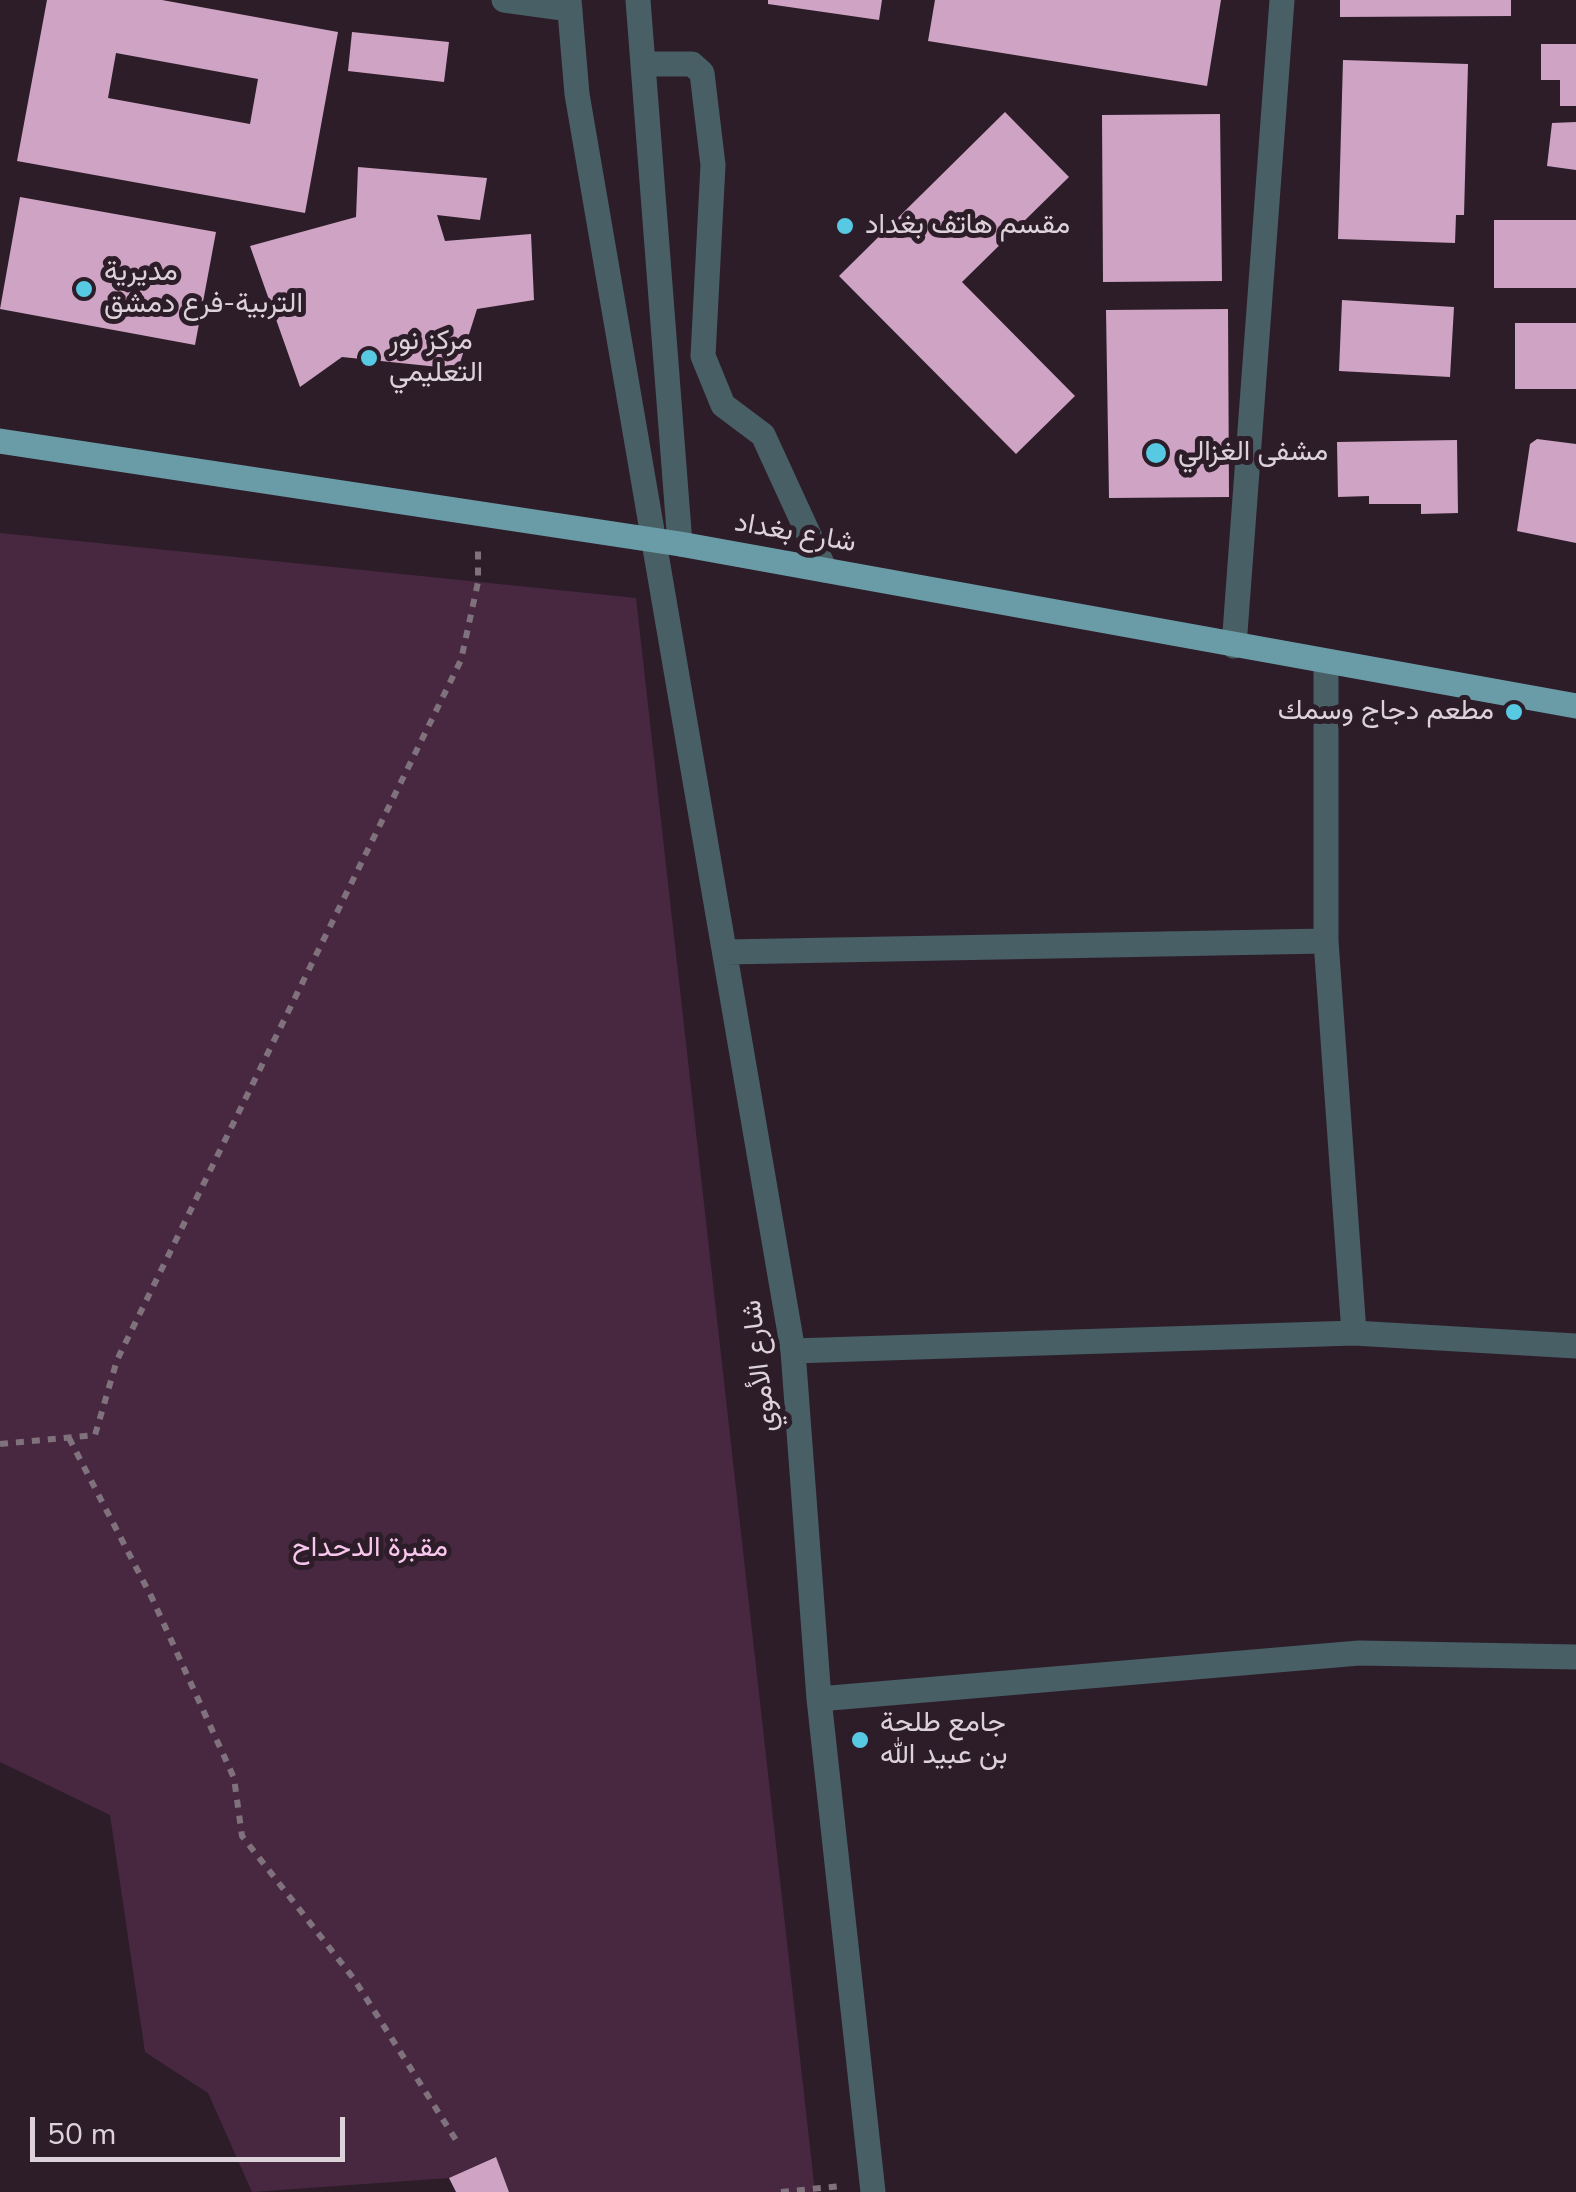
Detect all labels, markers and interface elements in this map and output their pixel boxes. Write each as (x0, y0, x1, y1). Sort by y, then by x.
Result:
place label: مقسم هاتف بغداد (865, 209, 1070, 243)
marker: مقسم هاتف بغداد (834, 215, 856, 237)
place label: مديرية التربية-فرع دمشق (104, 256, 303, 322)
marker: مديرية التربية-فرع دمشق (73, 278, 95, 300)
place label: مركز نور التعليمي (389, 325, 483, 391)
marker: مركز نور التعليمي (358, 347, 380, 369)
place label: مشفى الغزالي (1178, 436, 1328, 470)
marker: مشفى الغزالي (1143, 440, 1169, 466)
street label: شارع بغداد (732, 507, 858, 561)
place label: مطعم دجاج وسمك (1278, 695, 1494, 729)
marker: مطعم دجاج وسمك (1503, 701, 1525, 723)
street label: شارع الأموي (736, 1298, 786, 1434)
park label: مقبرة الدحداح (292, 1532, 448, 1566)
place label: جامع طلحة بن عبيد الله (880, 1707, 1007, 1773)
marker: جامع طلحة بن عبيد الله (849, 1729, 871, 1751)
scale bar (35, 2097, 350, 2159)
text: 50 m (47, 2114, 116, 2155)

